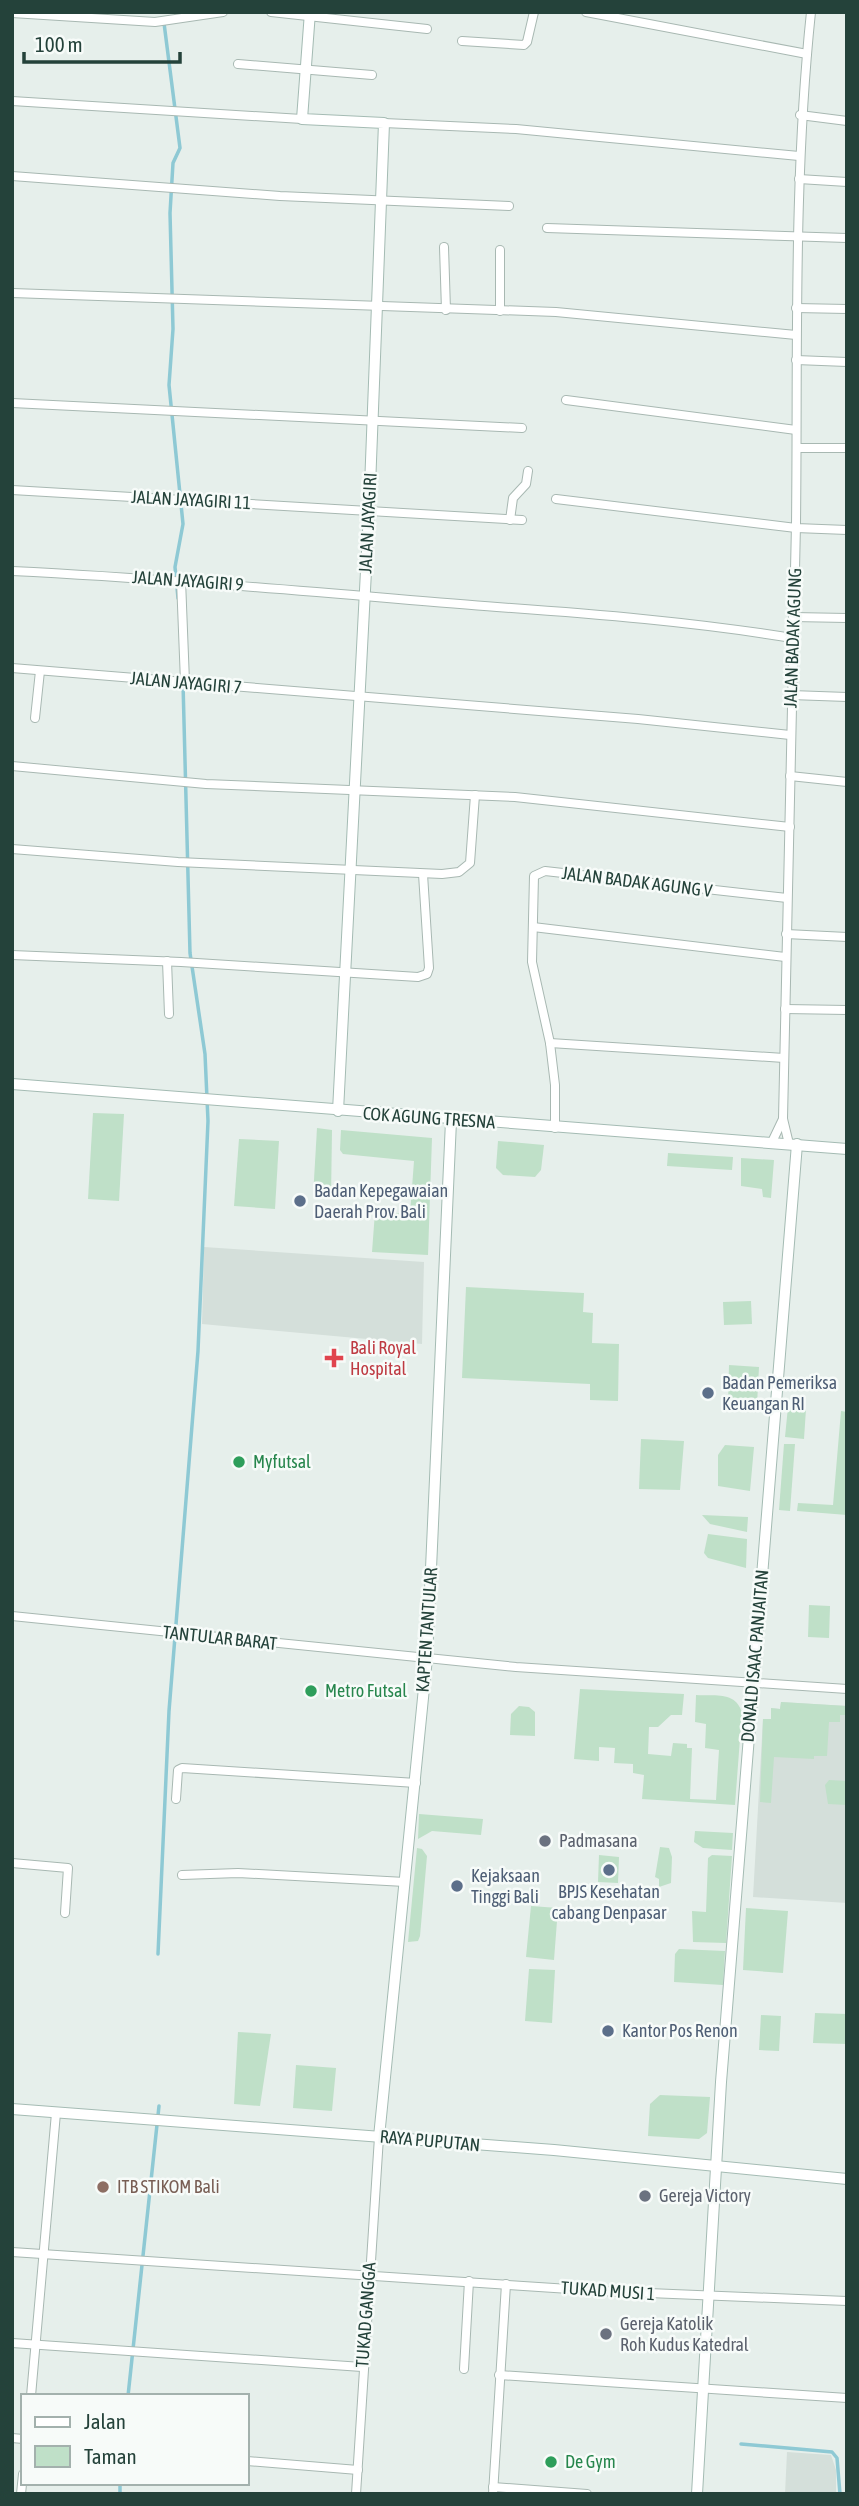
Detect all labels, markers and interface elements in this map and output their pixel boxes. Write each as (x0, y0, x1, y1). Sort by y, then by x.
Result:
scale bar (24, 21, 180, 65)
text: 100 m (35, 32, 83, 56)
street label: JALAN JAYAGIRI (354, 472, 381, 574)
street label: JALAN JAYAGIRI 11 (130, 486, 252, 513)
street label: JALAN JAYAGIRI 9 (132, 566, 244, 595)
street label: JALAN BADAK AGUNG (780, 568, 805, 708)
street label: JALAN JAYAGIRI 7 (129, 667, 243, 698)
street label: JALAN BADAK AGUNG V (561, 862, 714, 901)
street label: COK AGUNG TRESNA (362, 1102, 496, 1133)
place label: Badan Kepegawaian Daerah Prov. Bali (314, 1180, 448, 1222)
marker: Badan Kepegawaian Daerah Prov. Bali (292, 1193, 308, 1209)
place label: Bali Royal Hospital (350, 1337, 416, 1379)
marker: Bali Royal Hospital (324, 1348, 344, 1368)
place label: Badan Pemeriksa Keuangan RI (722, 1372, 837, 1414)
marker: Badan Pemeriksa Keuangan RI (700, 1385, 716, 1401)
place label: Myfutsal (253, 1451, 311, 1472)
marker: Myfutsal (231, 1454, 247, 1470)
street label: KAPTEN TANTULAR (412, 1567, 441, 1693)
street label: DONALD ISAAC PANJAITAN (736, 1569, 773, 1743)
street label: TANTULAR BARAT (162, 1621, 278, 1654)
place label: Metro Futsal (325, 1680, 407, 1701)
marker: Metro Futsal (303, 1683, 319, 1699)
place label: Padmasana (559, 1830, 638, 1851)
marker: Padmasana (537, 1833, 553, 1849)
marker: BPJS Kesehatan cabang Denpasar (601, 1862, 617, 1878)
place label: Kejaksaan Tinggi Bali (471, 1865, 540, 1907)
marker: Kejaksaan Tinggi Bali (449, 1878, 465, 1894)
place label: BPJS Kesehatan cabang Denpasar (552, 1881, 667, 1923)
place label: Kantor Pos Renon (622, 2020, 738, 2041)
marker: Kantor Pos Renon (600, 2023, 616, 2039)
street label: RAYA PUPUTAN (379, 2126, 481, 2155)
place label: ITB STIKOM Bali (117, 2176, 220, 2197)
marker: ITB STIKOM Bali (95, 2179, 111, 2195)
place label: Gereja Victory (659, 2185, 751, 2206)
marker: Gereja Victory (637, 2188, 653, 2204)
street label: TUKAD GANGGA (351, 2261, 380, 2368)
street label: TUKAD MUSI 1 (560, 2277, 656, 2304)
place label: Gereja Katolik Roh Kudus Katedral (620, 2313, 749, 2355)
marker: Gereja Katolik Roh Kudus Katedral (598, 2326, 614, 2342)
legend (21, 2394, 248, 2485)
text: Jalan (84, 2409, 126, 2433)
text: Taman (84, 2444, 137, 2468)
place label: De Gym (565, 2451, 616, 2472)
marker: De Gym (543, 2454, 559, 2470)

